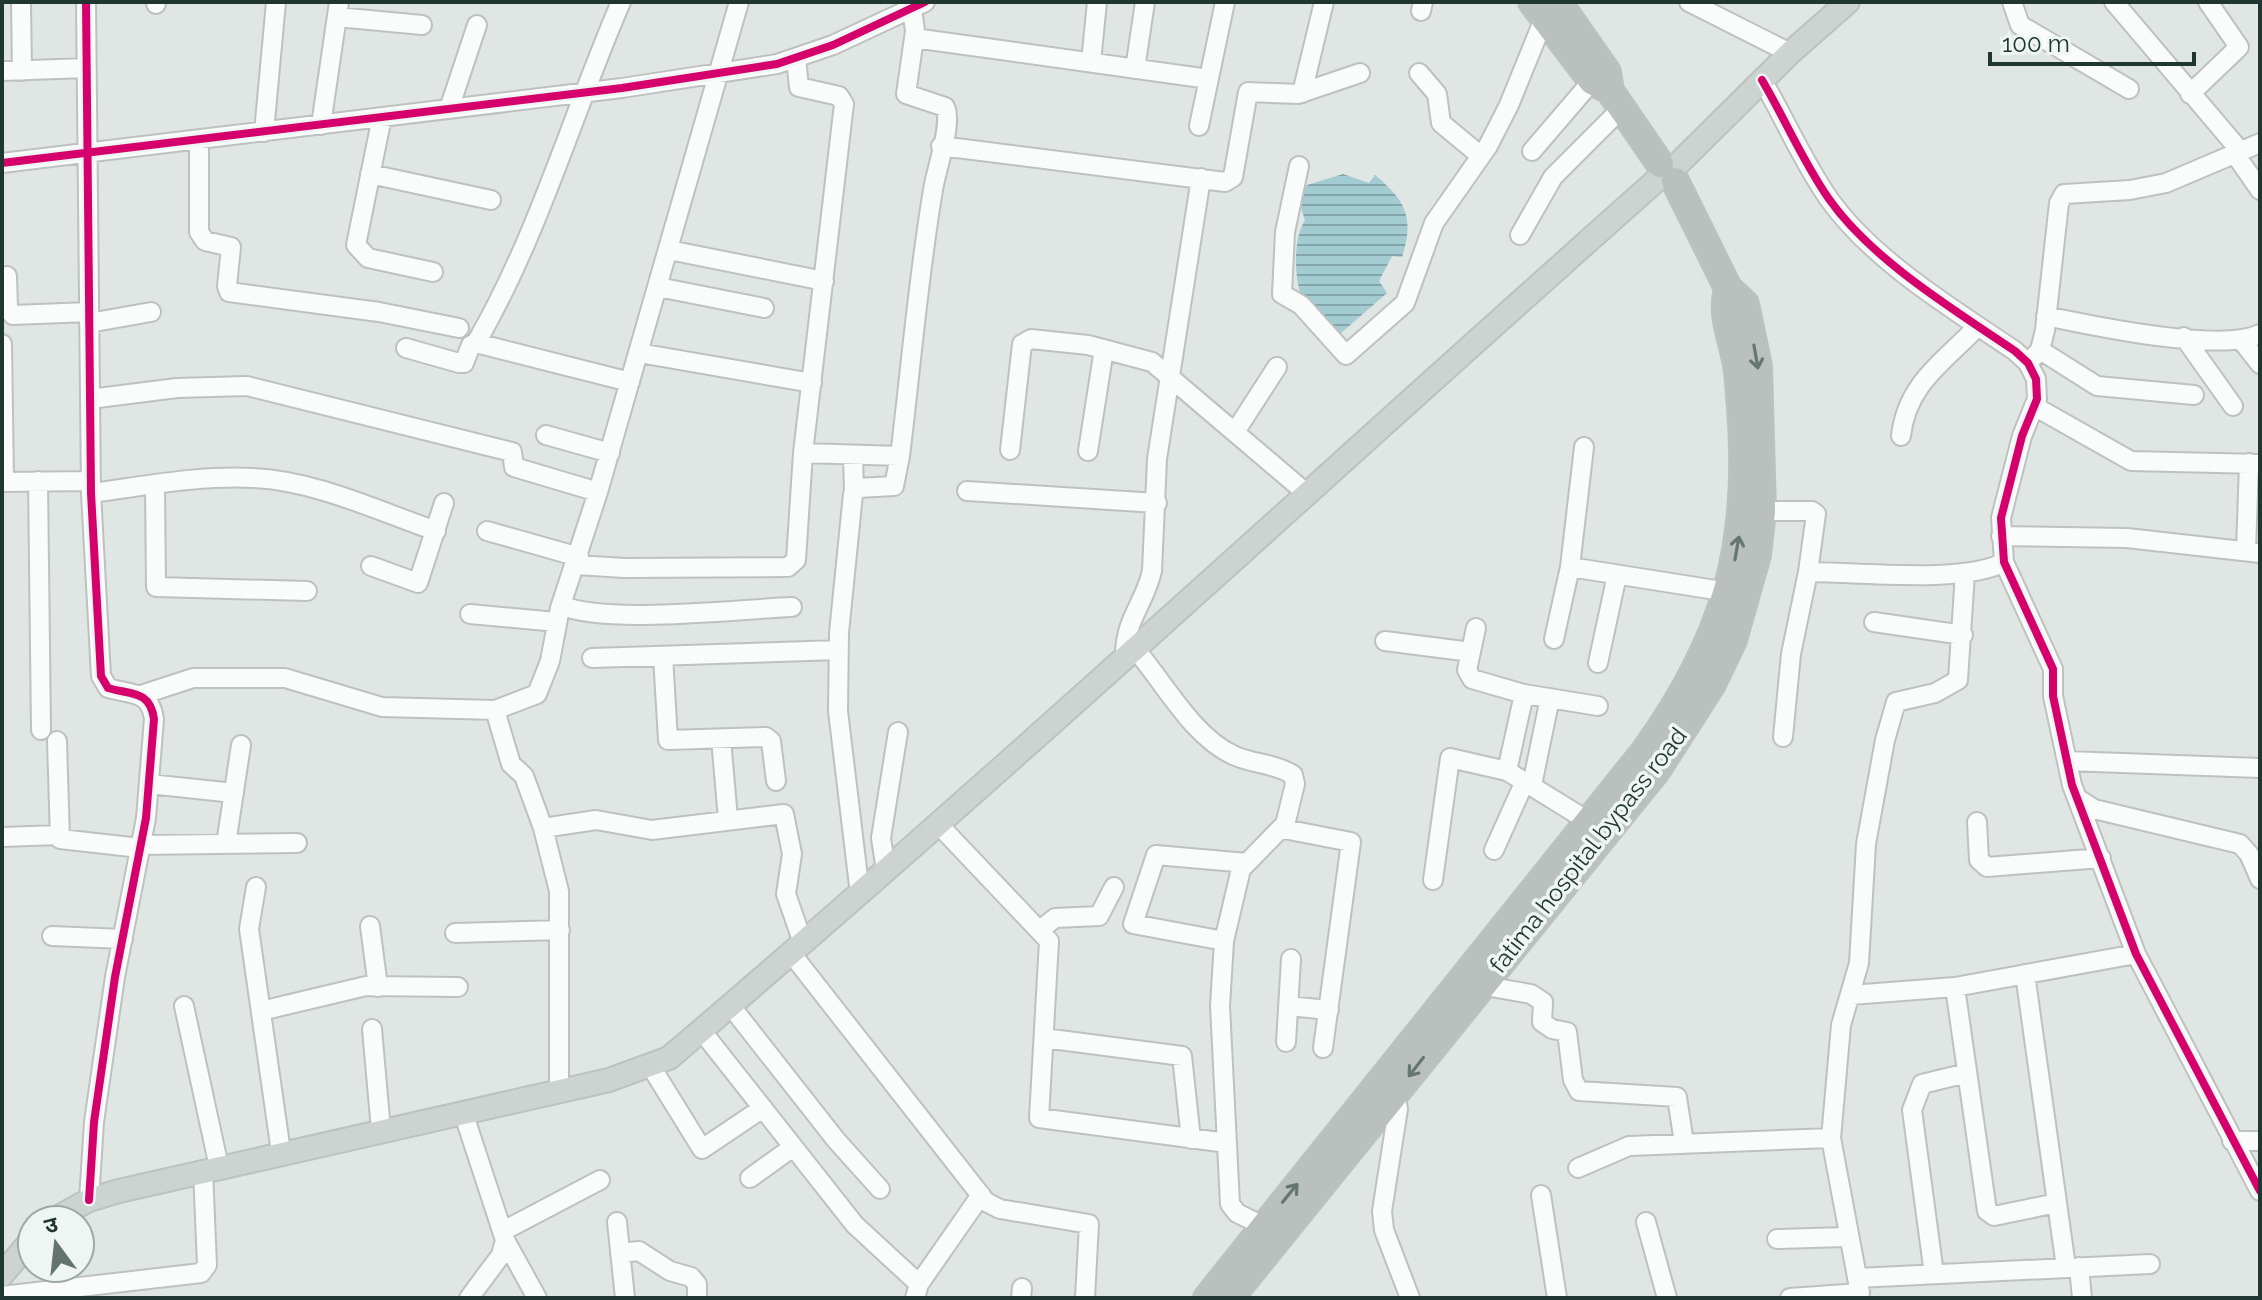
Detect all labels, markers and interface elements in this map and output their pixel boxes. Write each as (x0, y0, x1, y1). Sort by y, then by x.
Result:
scale bar (1990, 16, 2194, 66)
text: 100 m (2002, 29, 2070, 58)
one-way arrow (1749, 344, 1764, 370)
one-way arrow (1730, 536, 1745, 562)
street label: fatima hospital bypass road (1483, 722, 1693, 978)
one-way arrow (1407, 1056, 1424, 1077)
one-way arrow (1281, 1183, 1299, 1204)
north arrow (16, 1204, 96, 1284)
text: उ (41, 1210, 61, 1239)

